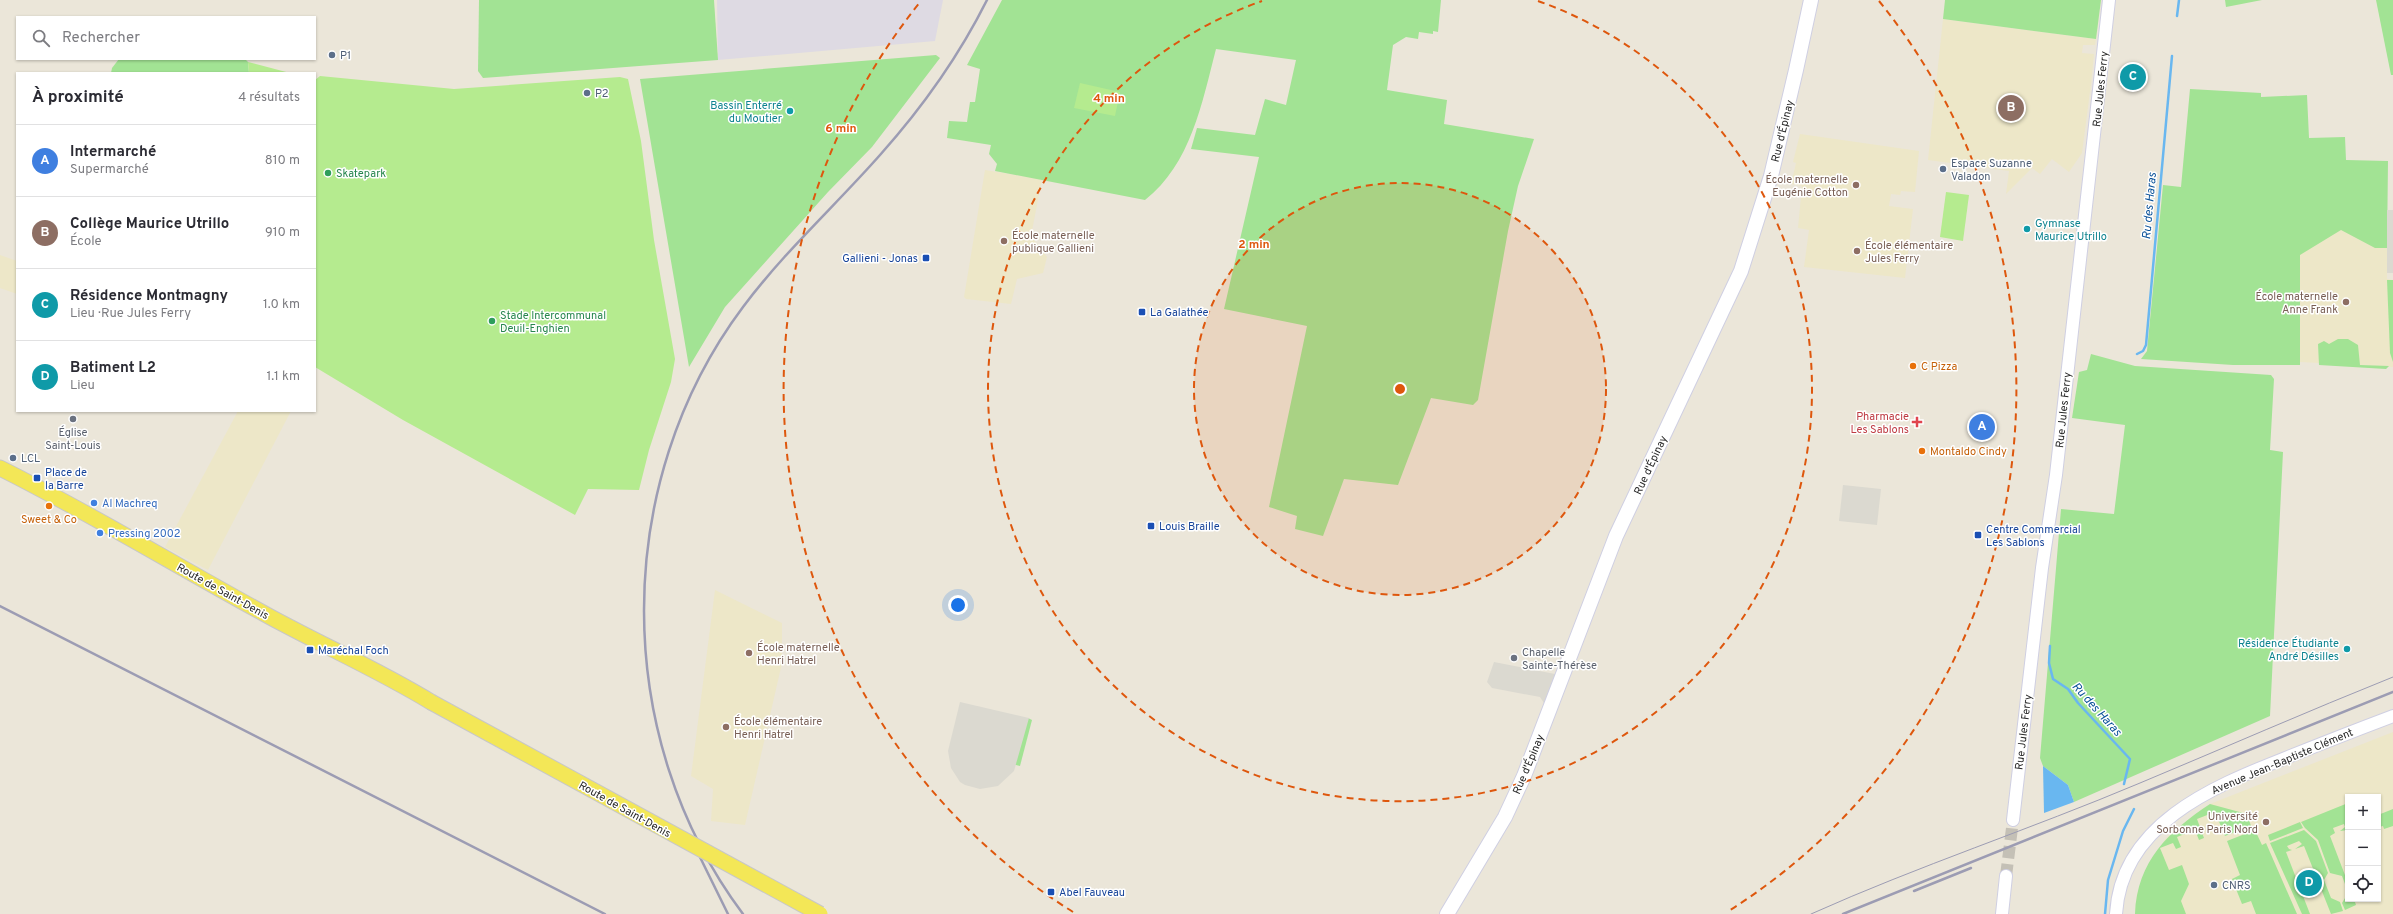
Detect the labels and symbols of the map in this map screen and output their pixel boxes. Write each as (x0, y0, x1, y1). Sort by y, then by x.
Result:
place label: P1 (340, 49, 351, 63)
marker: P1 (327, 50, 337, 60)
street label: Rue Jules Ferry (2090, 50, 2112, 128)
pin: C (2120, 62, 2146, 92)
place label: P2 (595, 87, 609, 101)
marker: P2 (582, 88, 592, 98)
text: 4 min (1093, 91, 1125, 107)
pin: B (1998, 93, 2024, 123)
street label: Rue d'Épinay (1768, 98, 1798, 164)
place label: Bassin Enterré du Moutier (710, 99, 783, 126)
marker: Bassin Enterré du Moutier (785, 106, 795, 116)
text: 6 min (825, 121, 857, 137)
place label: Espace Suzanne Valadon (1951, 157, 2032, 184)
marker: Espace Suzanne Valadon (1938, 164, 1948, 174)
place label: Skatepark (336, 167, 386, 181)
marker: Skatepark (323, 168, 333, 178)
water label: Ru des Haras (2139, 171, 2161, 240)
place label: École maternelle Eugénie Cotton (1765, 172, 1848, 200)
marker: École maternelle Eugénie Cotton (1851, 180, 1861, 190)
place label: Gymnase Maurice Utrillo (2035, 217, 2107, 244)
marker: Gymnase Maurice Utrillo (2022, 224, 2032, 234)
place label: École maternelle publique Gallieni (1012, 228, 1095, 256)
marker: École maternelle publique Gallieni (999, 236, 1009, 246)
text: 2 min (1238, 237, 1270, 253)
place label: École élémentaire Jules Ferry (1865, 238, 1953, 266)
marker: École élémentaire Jules Ferry (1852, 246, 1862, 256)
place label: Gallieni - Jonas (842, 252, 918, 266)
marker: Gallieni - Jonas (921, 253, 931, 263)
place label: École maternelle Anne Frank (2255, 289, 2338, 317)
marker: École maternelle Anne Frank (2341, 297, 2351, 307)
place label: La Galathée (1150, 306, 1209, 320)
marker: La Galathée (1137, 307, 1147, 317)
place label: Stade Intercommunal Deuil-Enghien (500, 309, 606, 336)
marker: Stade Intercommunal Deuil-Enghien (487, 316, 497, 326)
place label: C Pizza (1921, 360, 1958, 374)
marker: C Pizza (1908, 361, 1918, 371)
street label: Rue Jules Ferry (2053, 371, 2075, 449)
centre of rings (1393, 382, 1407, 396)
place label: Pharmacie Les Sablons (1850, 410, 1909, 437)
pin: A (1969, 412, 1995, 442)
marker: Église Saint-Louis (68, 414, 78, 424)
marker: Pharmacie Les Sablons (1912, 417, 1922, 427)
place label: Église Saint-Louis (45, 425, 101, 453)
street label: Rue d'Épinay (1630, 433, 1671, 497)
place label: Montaldo Cindy (1930, 445, 2007, 459)
marker: Montaldo Cindy (1917, 446, 1927, 456)
place label: LCL (21, 452, 40, 466)
marker: LCL (8, 453, 18, 463)
place label: Place de la Barre (45, 466, 87, 493)
marker: Place de la Barre (32, 473, 42, 483)
place label: Al Machreq (102, 497, 158, 511)
marker: Al Machreq (89, 498, 99, 508)
marker: Sweet & Co (44, 501, 54, 511)
place label: Sweet & Co (21, 513, 77, 527)
place label: Louis Braille (1159, 520, 1220, 534)
marker: Louis Braille (1146, 521, 1156, 531)
place label: Centre Commercial Les Sablons (1986, 523, 2081, 550)
place label: Pressing 2002 (108, 527, 181, 541)
marker: Pressing 2002 (95, 528, 105, 538)
marker: Centre Commercial Les Sablons (1973, 530, 1983, 540)
street label: Route de Saint-Denis (174, 561, 271, 623)
your location (948, 595, 968, 615)
place label: Résidence Étudiante André Désilles (2238, 636, 2339, 664)
place label: École maternelle Henri Hatrel (757, 640, 840, 668)
place label: Maréchal Foch (318, 644, 389, 658)
marker: Résidence Étudiante André Désilles (2342, 644, 2352, 654)
marker: Maréchal Foch (305, 645, 315, 655)
place label: Chapelle Sainte-Thérèse (1522, 646, 1597, 673)
marker: École maternelle Henri Hatrel (744, 648, 754, 658)
marker: Chapelle Sainte-Thérèse (1509, 653, 1519, 663)
water label: Ru des Haras (2068, 679, 2125, 740)
street label: Rue Jules Ferry (2012, 693, 2036, 771)
place label: École élémentaire Henri Hatrel (734, 714, 822, 742)
marker: École élémentaire Henri Hatrel (721, 722, 731, 732)
street label: Avenue Jean-Baptiste Clément (2209, 726, 2356, 798)
street label: Rue d'Épinay (1509, 732, 1548, 796)
street label: Route de Saint-Denis (576, 779, 673, 841)
place label: Université Sorbonne Paris Nord (2156, 810, 2258, 837)
marker: Université Sorbonne Paris Nord (2261, 817, 2271, 827)
pin: D (2296, 868, 2322, 898)
place label: CNRS (2222, 879, 2250, 893)
marker: CNRS (2209, 880, 2219, 890)
place label: Abel Fauveau (1059, 886, 1125, 900)
marker: Abel Fauveau (1046, 887, 1056, 897)

